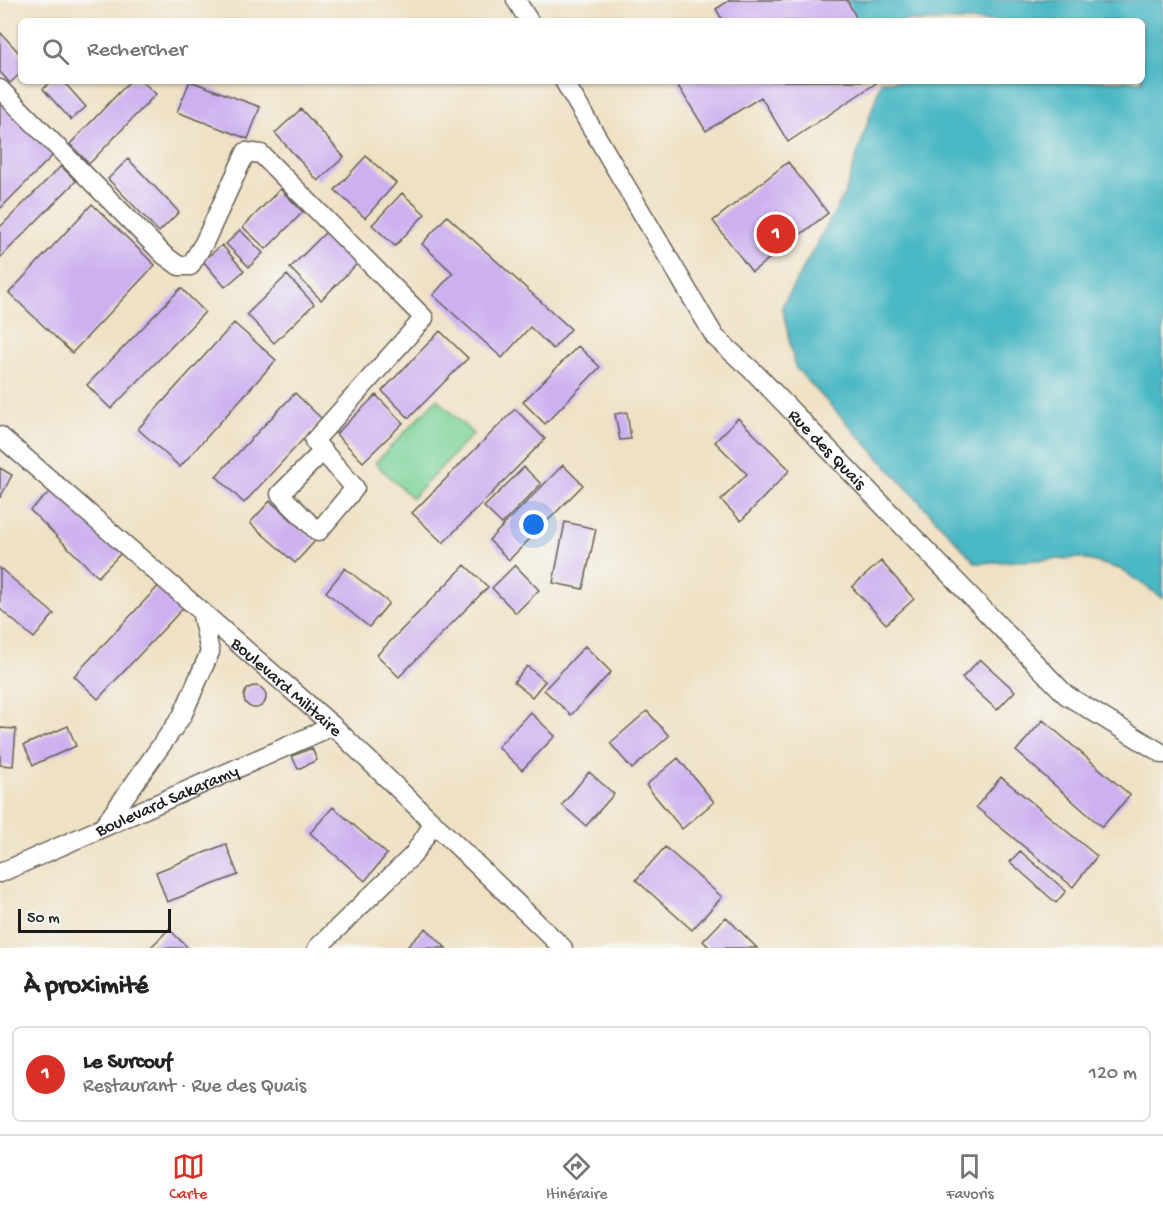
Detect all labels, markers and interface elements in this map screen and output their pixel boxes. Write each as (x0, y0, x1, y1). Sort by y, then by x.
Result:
search box (18, 18, 1145, 84)
icon: search (39, 35, 72, 68)
text: Rechercher (87, 38, 187, 64)
pin: 1 (756, 212, 796, 256)
street label: Rue des Quais (783, 406, 871, 496)
your location (519, 510, 548, 539)
street label: Boulevard Militaire (225, 633, 346, 743)
street label: Boulevard Sakaramy (92, 761, 242, 843)
scale bar (18, 906, 171, 934)
text: 50 m (27, 910, 60, 929)
text: À proximité (24, 972, 148, 1003)
text: Le Surcouf (83, 1050, 172, 1076)
text: 1 (41, 1063, 50, 1086)
text: 120 m (1089, 1063, 1137, 1086)
text: Restaurant · Rue des Quais (83, 1076, 306, 1099)
tab: Carte (169, 1150, 207, 1205)
tab: Itinéraire (546, 1150, 608, 1205)
tab: Favoris (946, 1150, 994, 1205)

